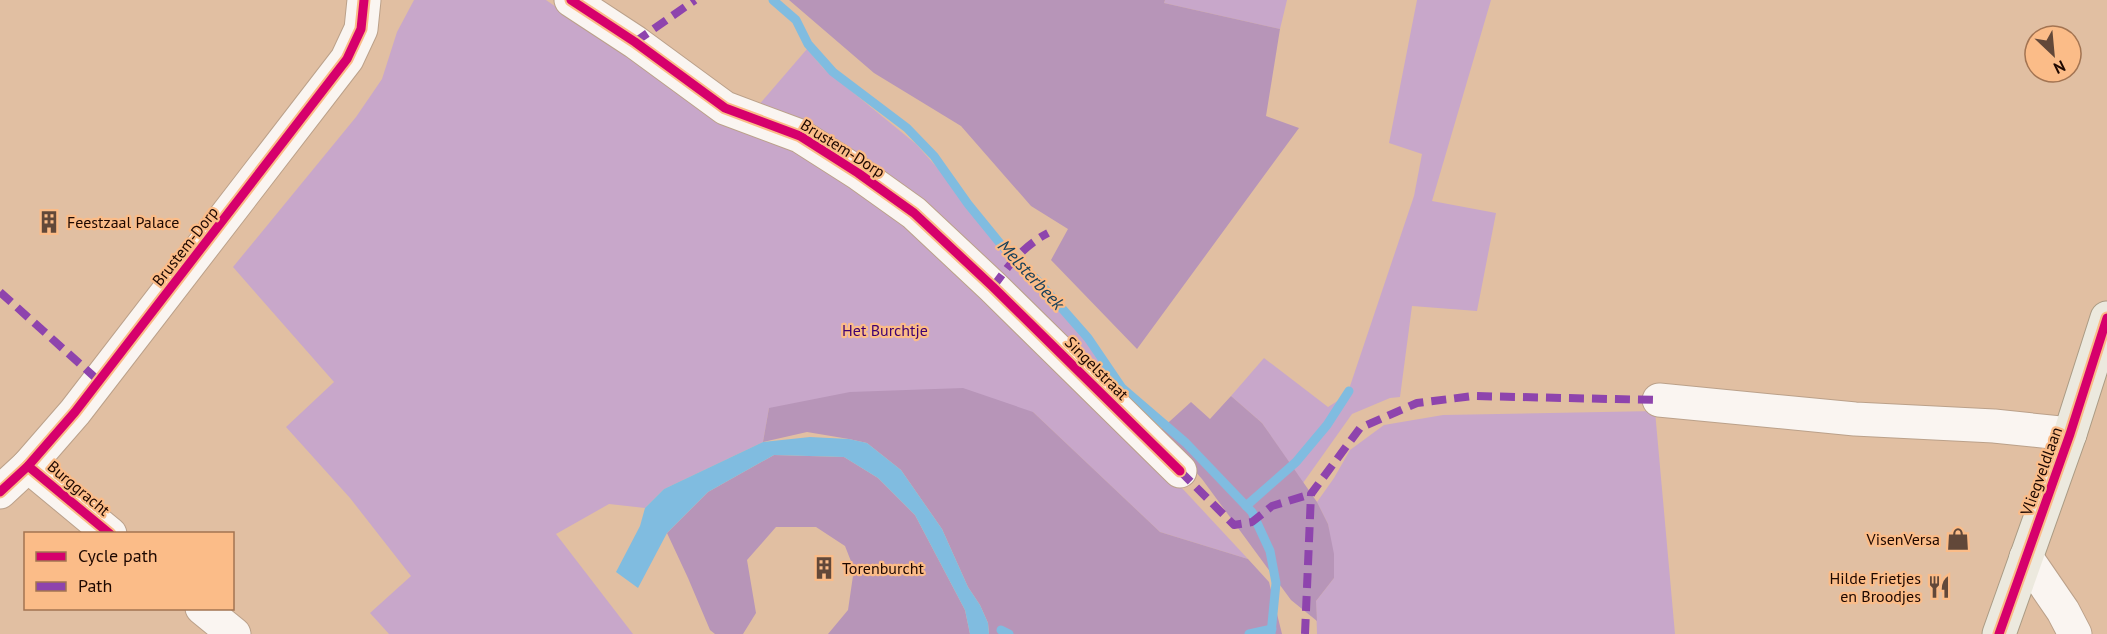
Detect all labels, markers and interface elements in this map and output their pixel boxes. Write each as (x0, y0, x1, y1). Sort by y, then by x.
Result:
north arrow (2023, 24, 2083, 84)
text: N (2050, 56, 2069, 79)
street label: Brustem-Dorp (797, 114, 889, 182)
street label: Brustem-Dorp (148, 202, 222, 290)
building icon: Feestzaal Palace (36, 209, 62, 235)
place label: Feestzaal Palace (67, 212, 179, 232)
water label: Melsterbeek (993, 235, 1070, 315)
park label: Het Burchtje (842, 320, 928, 340)
street label: Singelstraat (1061, 332, 1133, 404)
street label: Vliegveldlaan (2015, 424, 2066, 519)
street label: Burggracht (44, 456, 115, 520)
shop icon: VisenVersa (1945, 526, 1971, 552)
place label: VisenVersa (1866, 529, 1940, 549)
legend (24, 532, 234, 610)
text: Cycle path (78, 544, 158, 567)
building icon: Torenburcht (811, 555, 837, 581)
place label: Torenburcht (842, 558, 924, 578)
place label: Hilde Frietjes en Broodjes (1830, 568, 1921, 606)
text: Path (78, 574, 112, 597)
restaurant icon: Hilde Frietjes en Broodjes (1926, 574, 1952, 600)

